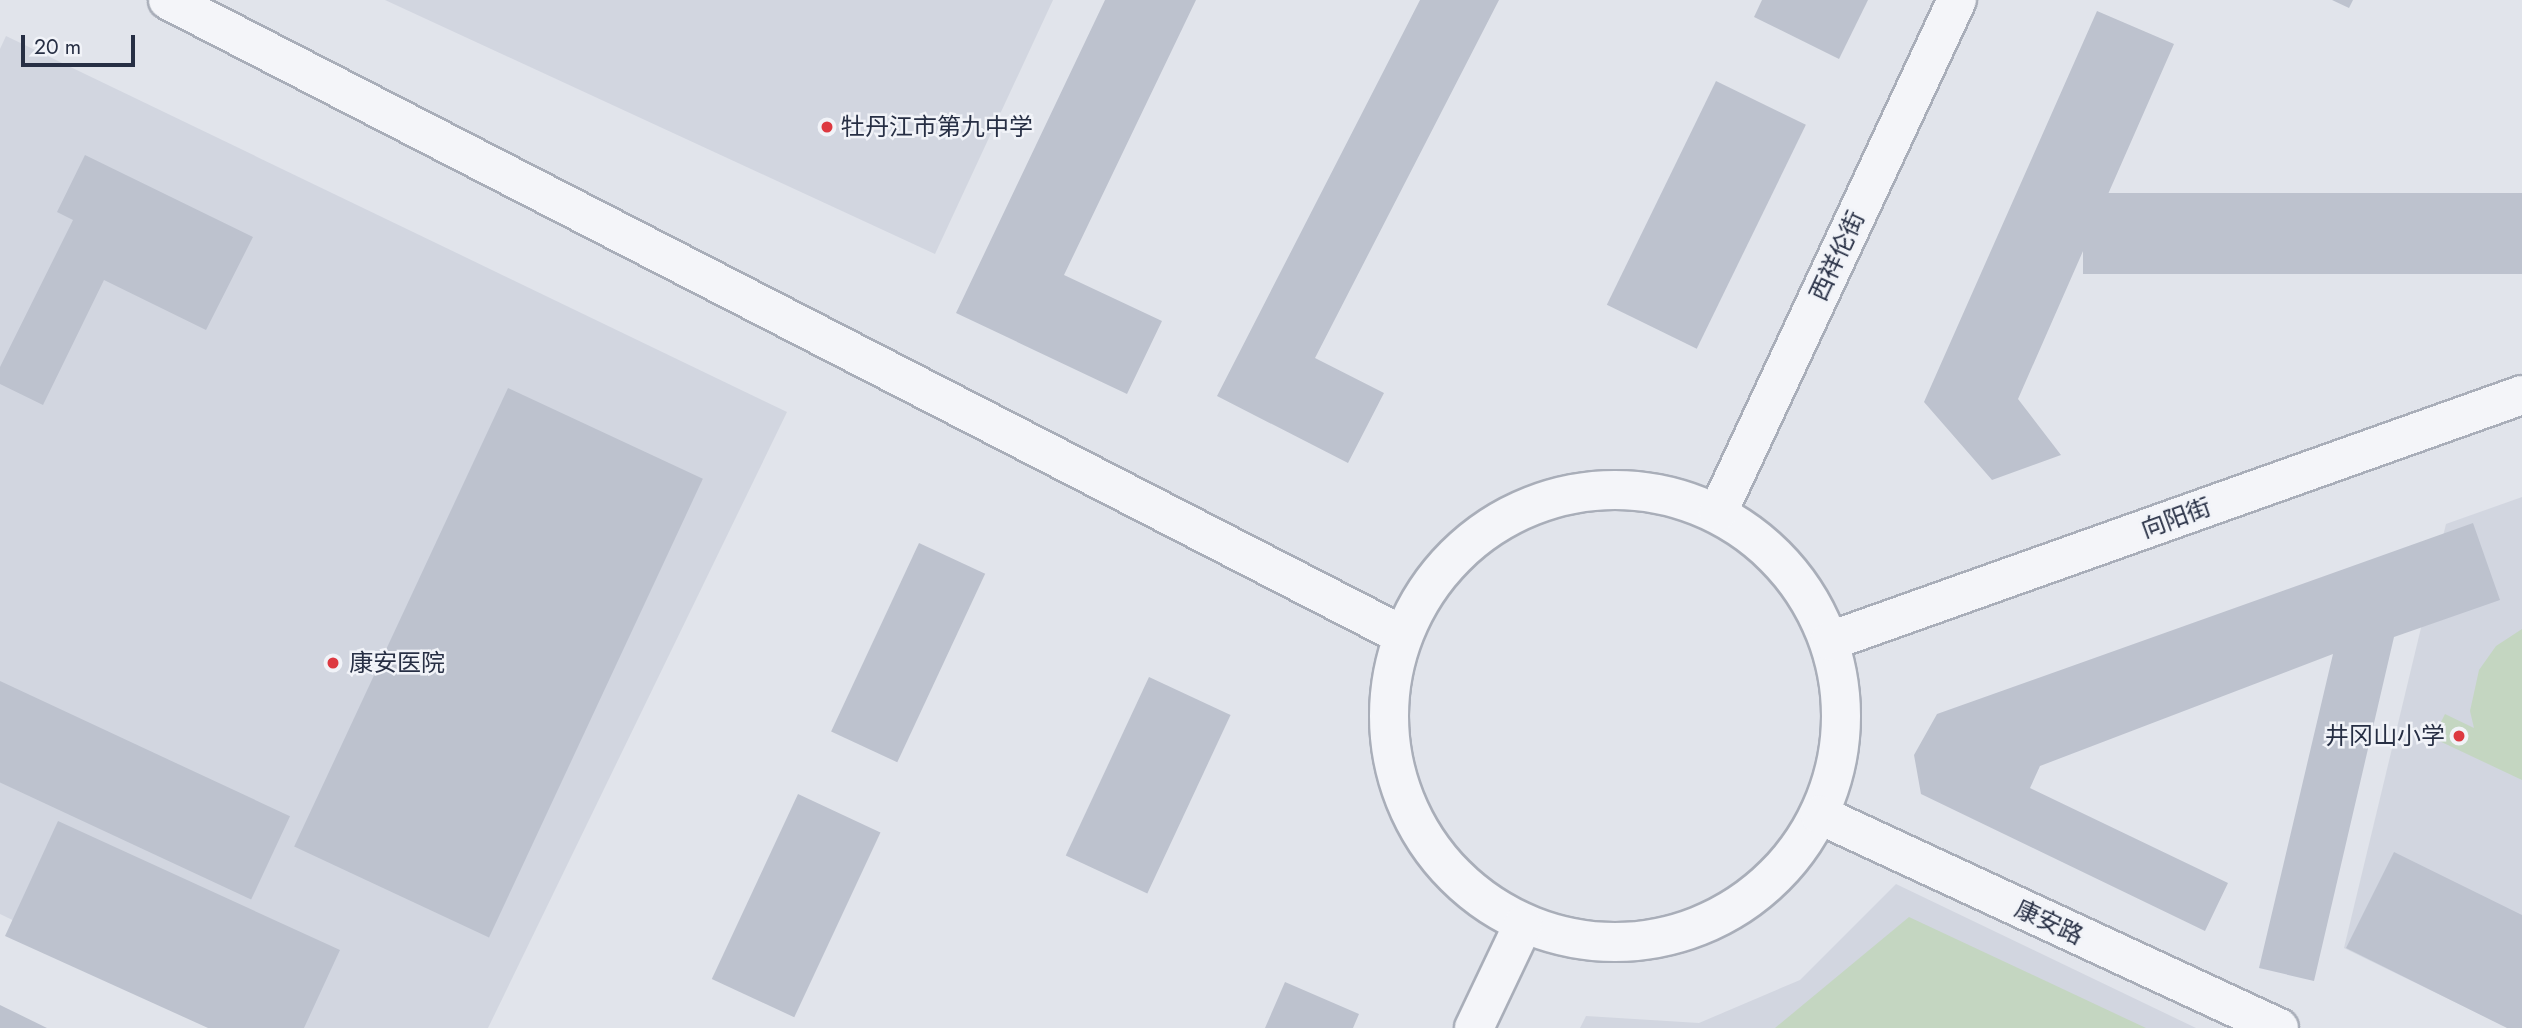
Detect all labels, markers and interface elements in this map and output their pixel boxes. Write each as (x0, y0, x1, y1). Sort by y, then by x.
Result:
scale bar (24, 21, 138, 65)
text: 20 m (34, 32, 81, 62)
place label: 牡丹江市第九中学 (841, 113, 1033, 141)
marker: 牡丹江市第九中学 (819, 119, 835, 135)
street label: 西祥伦街 (1804, 206, 1870, 306)
street label: 向阳街 (2137, 492, 2215, 544)
place label: 康安医院 (349, 649, 445, 677)
marker: 康安医院 (323, 653, 343, 673)
place label: 井冈山小学 (2325, 722, 2445, 750)
marker: 井冈山小学 (2451, 728, 2467, 744)
street label: 康安路 (2010, 894, 2088, 950)

